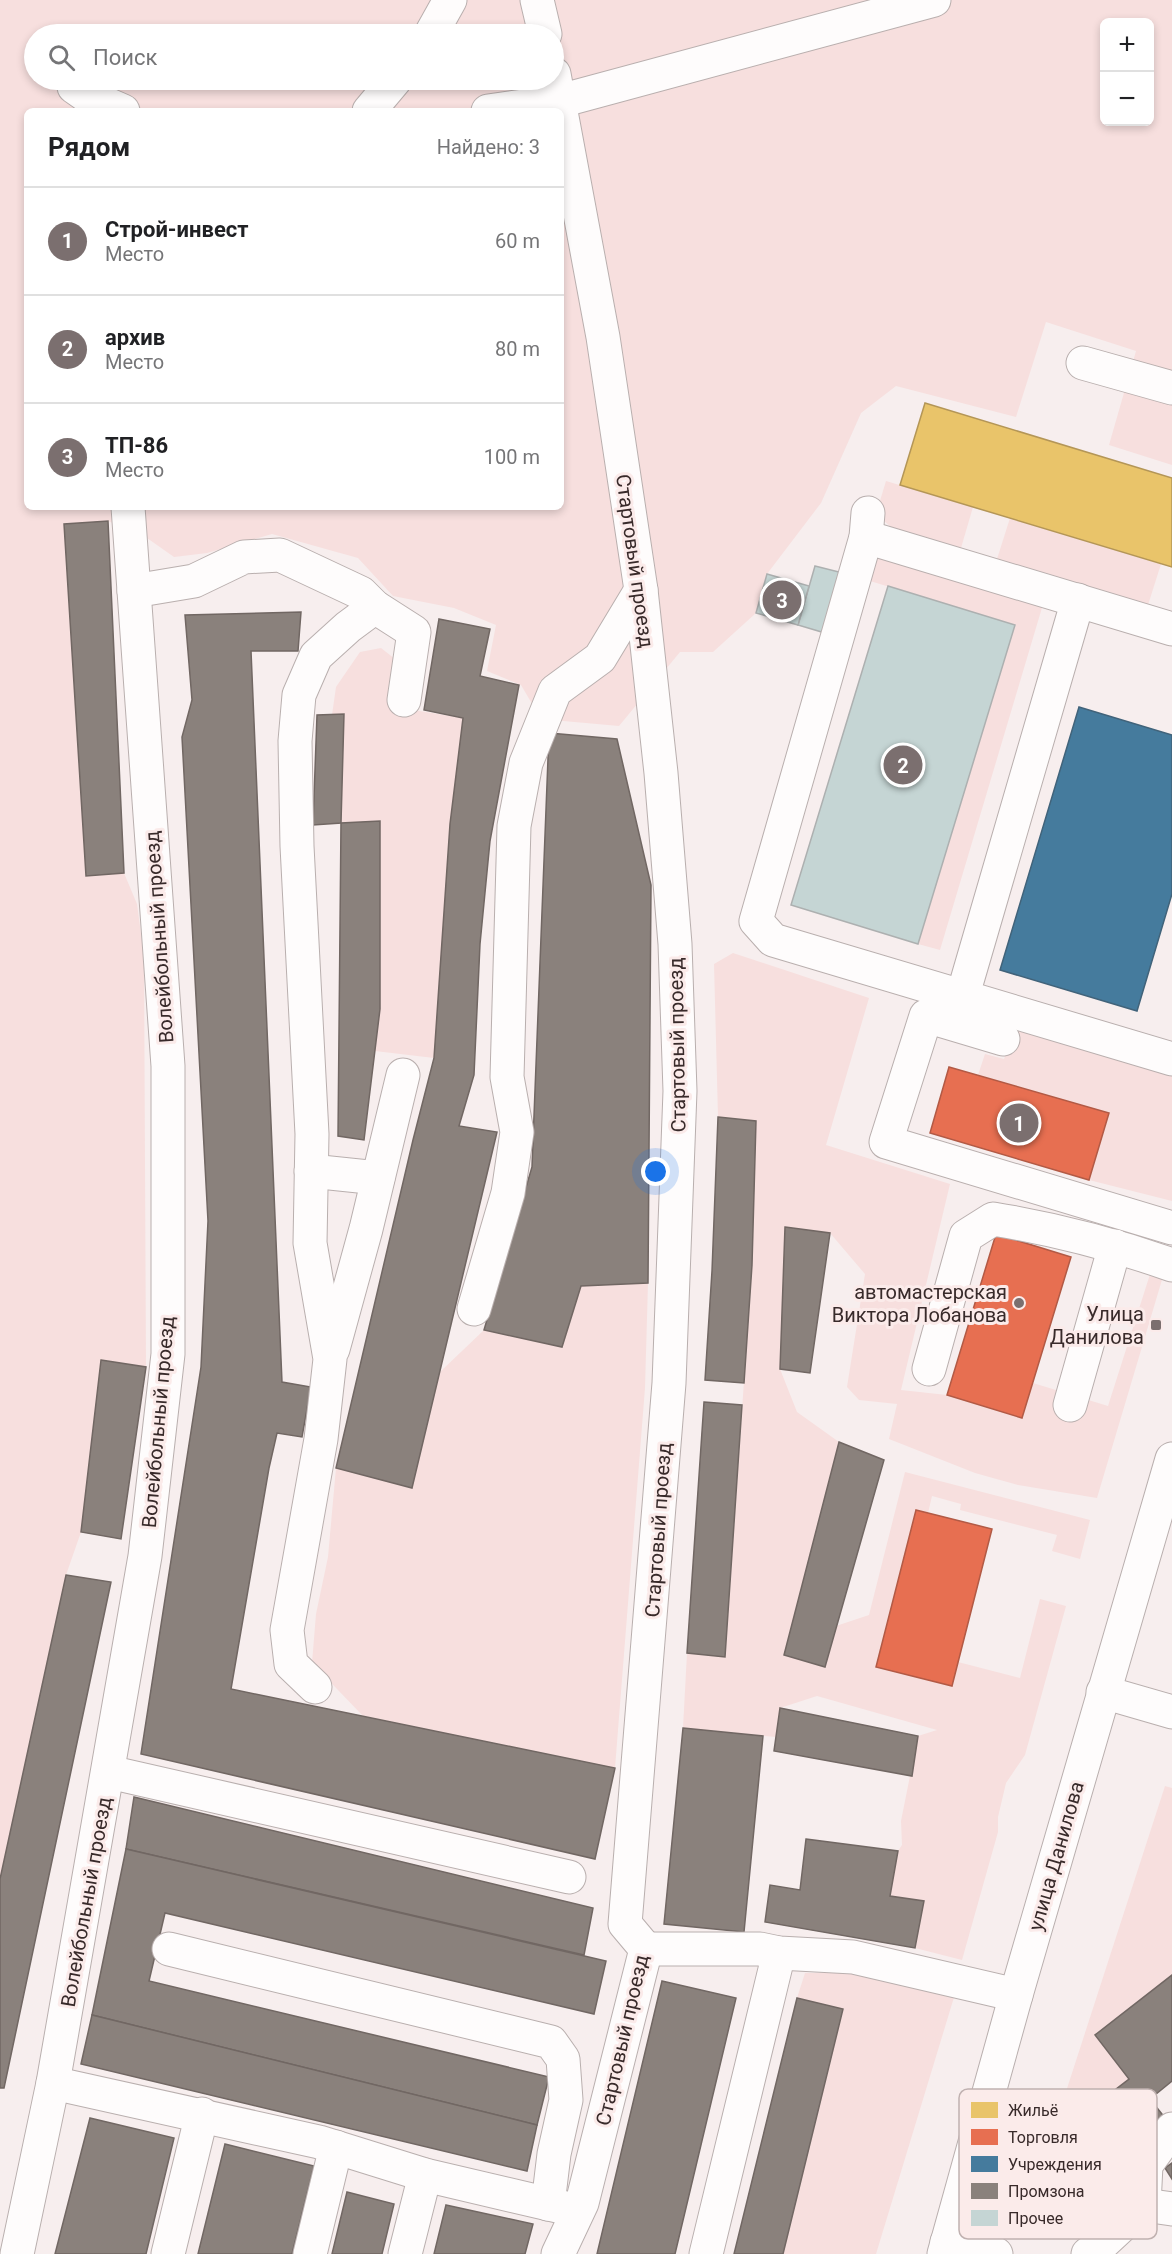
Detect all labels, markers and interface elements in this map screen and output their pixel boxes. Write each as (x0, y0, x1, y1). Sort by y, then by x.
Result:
map controls (1100, 18, 1154, 126)
button: + (1100, 18, 1154, 72)
search box (24, 24, 564, 90)
icon: search (45, 41, 78, 74)
text: Поиск (93, 45, 157, 70)
button: − (1100, 72, 1154, 126)
text: Рядом (48, 132, 130, 162)
text: Найдено: 3 (437, 135, 540, 159)
text: Строй-инвест (105, 217, 248, 242)
text: 1 (62, 229, 73, 253)
text: 60 m (495, 229, 540, 253)
text: Место (105, 242, 164, 266)
text: архив (105, 325, 165, 350)
text: 2 (62, 337, 73, 361)
text: 80 m (495, 337, 540, 361)
text: Место (105, 350, 164, 374)
text: ТП-86 (105, 433, 168, 458)
text: 3 (62, 445, 73, 469)
text: 100 m (484, 445, 540, 469)
text: Место (105, 458, 164, 482)
street label: Стартовый проезд (611, 473, 659, 649)
pin: 3 (762, 578, 802, 622)
pin: 2 (884, 742, 922, 788)
street label: Волейбольный проезд (140, 830, 178, 1044)
street label: Стартовый проезд (663, 957, 691, 1133)
pin: 1 (1000, 1100, 1038, 1146)
your location (641, 1157, 670, 1186)
place label: автомастерская Виктора Лобанова (832, 1280, 1007, 1327)
marker: автомастерская Виктора Лобанова (1012, 1296, 1026, 1310)
place label: Улица Данилова (1050, 1302, 1144, 1349)
street label: Волейбольный проезд (137, 1315, 179, 1529)
marker: Улица Данилова (1149, 1318, 1163, 1332)
street label: Стартовый проезд (640, 1442, 676, 1618)
street label: улица Данилова (1023, 1779, 1089, 1933)
street label: Волейбольный проезд (56, 1795, 116, 2009)
street label: Стартовый проезд (591, 1952, 653, 2128)
legend (959, 2089, 1157, 2239)
text: Жильё (1008, 2101, 1058, 2120)
text: Торговля (1008, 2128, 1078, 2147)
text: Учреждения (1008, 2155, 1102, 2174)
text: Промзона (1008, 2182, 1085, 2201)
text: Прочее (1008, 2209, 1063, 2228)

